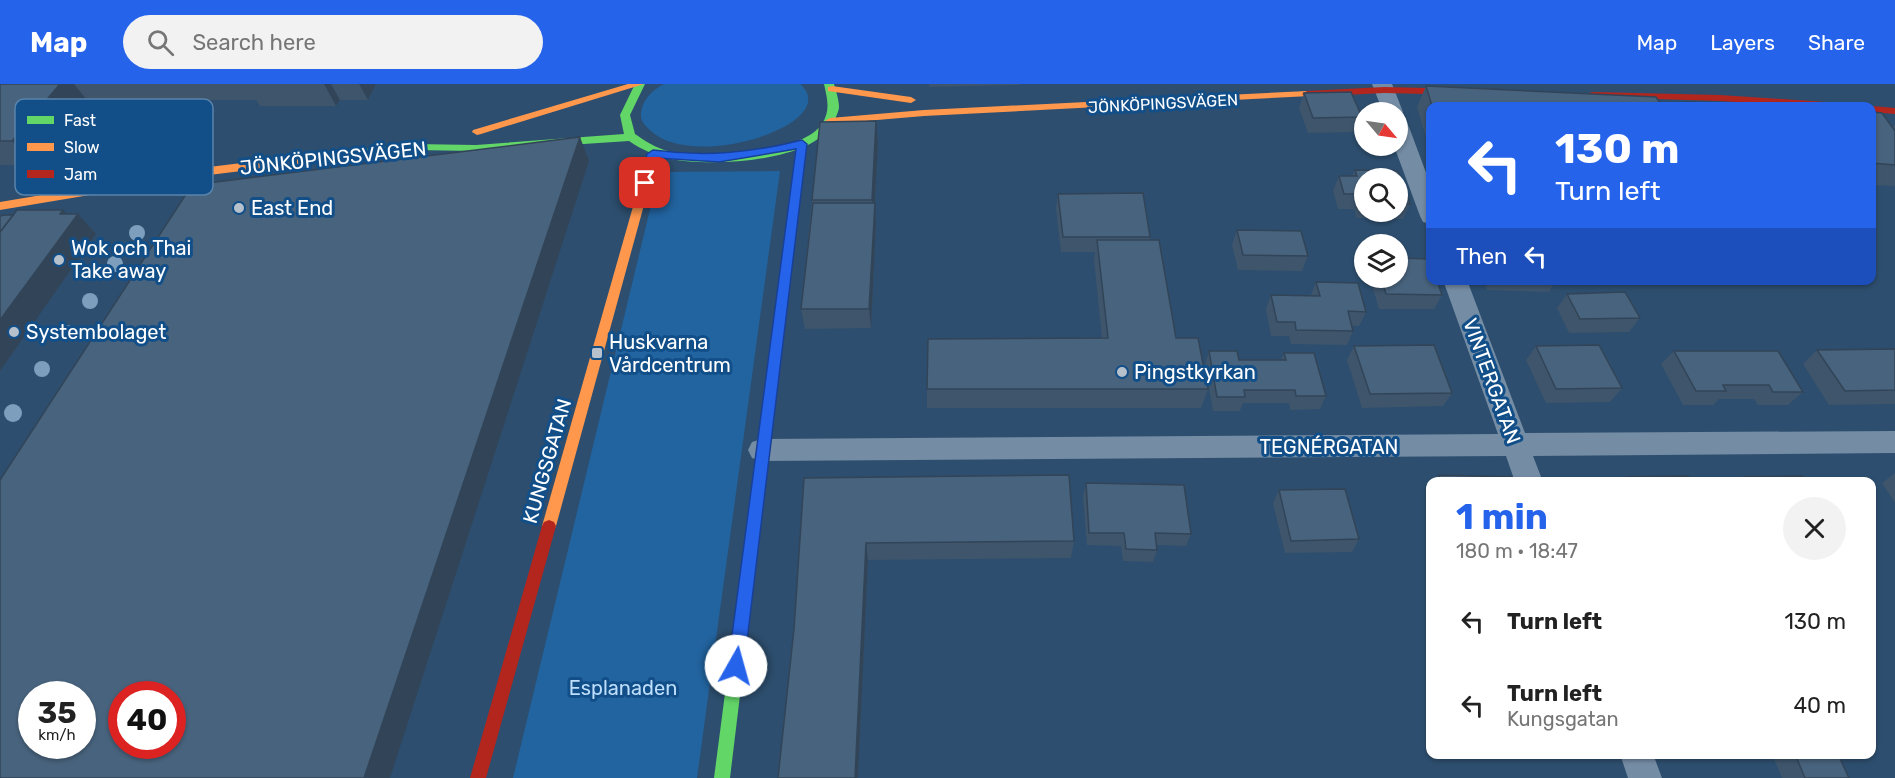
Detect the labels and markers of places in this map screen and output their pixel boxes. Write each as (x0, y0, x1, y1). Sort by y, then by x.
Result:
pin (619, 157, 670, 208)
place label: East End (251, 196, 333, 220)
marker: East End (232, 201, 246, 215)
place label: Wok och Thai Take away (71, 236, 191, 283)
marker: Wok och Thai Take away (52, 253, 66, 267)
place label: Systembolaget (26, 320, 166, 344)
marker: Systembolaget (7, 325, 21, 339)
place label: Huskvarna Vårdcentrum (609, 330, 731, 377)
marker: Huskvarna Vårdcentrum (590, 346, 604, 360)
place label: Pingstkyrkan (1134, 360, 1256, 384)
marker: Pingstkyrkan (1115, 365, 1129, 379)

